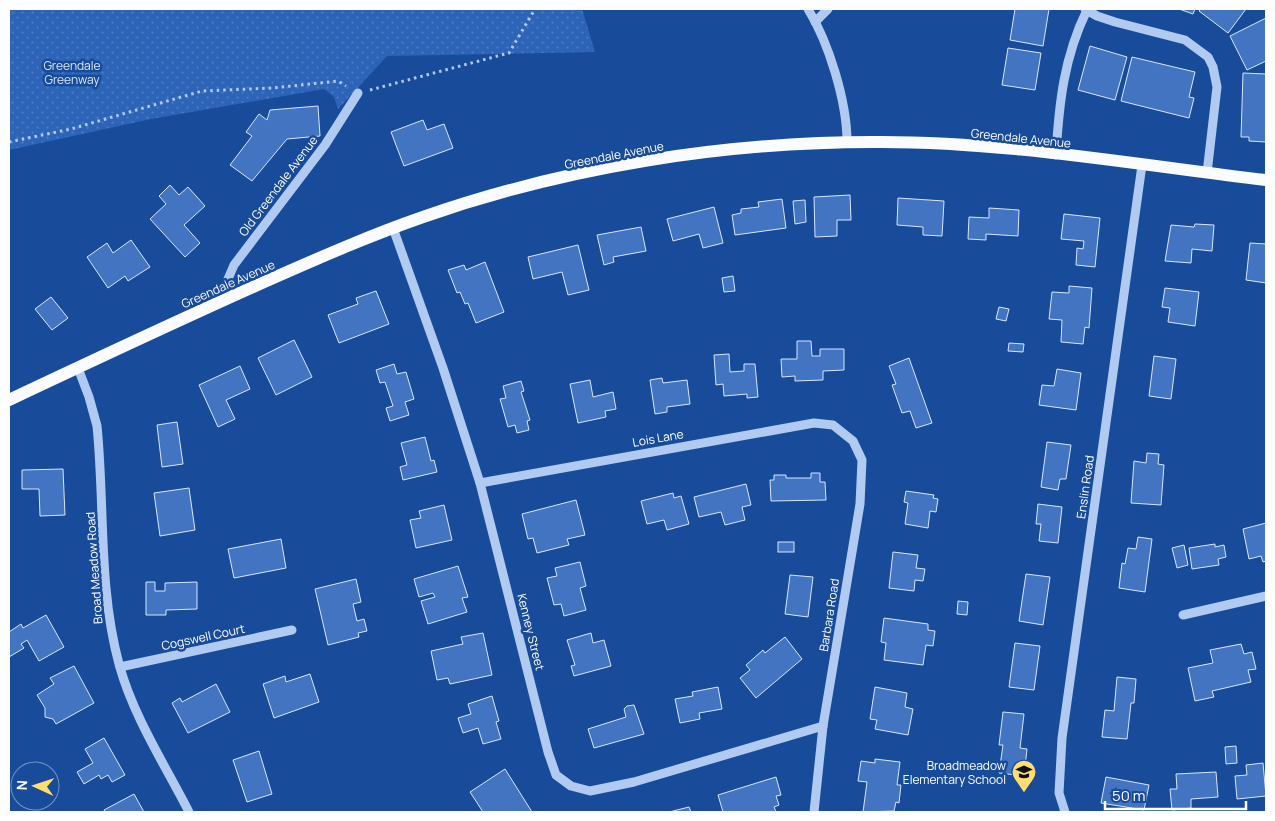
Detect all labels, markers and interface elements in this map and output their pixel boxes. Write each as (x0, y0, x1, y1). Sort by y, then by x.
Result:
park label: Greendale Greenway (43, 57, 101, 88)
street label: Greendale Avenue (970, 124, 1072, 152)
street label: Old Greendale Avenue (235, 132, 321, 240)
street label: Greendale Avenue (563, 137, 665, 173)
street label: Greendale Avenue (179, 256, 277, 312)
street label: Lois Lane (631, 425, 685, 451)
street label: Enslin Road (1072, 454, 1098, 520)
street label: Broad Meadow Road (82, 511, 106, 625)
street label: Barbara Road (815, 577, 843, 653)
street label: Kenney Street (513, 592, 549, 672)
street label: Cogswell Court (160, 620, 246, 654)
place label: Broadmeadow Elementary School (903, 757, 1006, 788)
school or university icon: Broadmeadow Elementary School (1011, 759, 1037, 793)
north arrow (10, 761, 60, 811)
scale bar (1105, 778, 1246, 810)
text: N (12, 780, 31, 791)
text: 50 m (1112, 785, 1146, 806)

